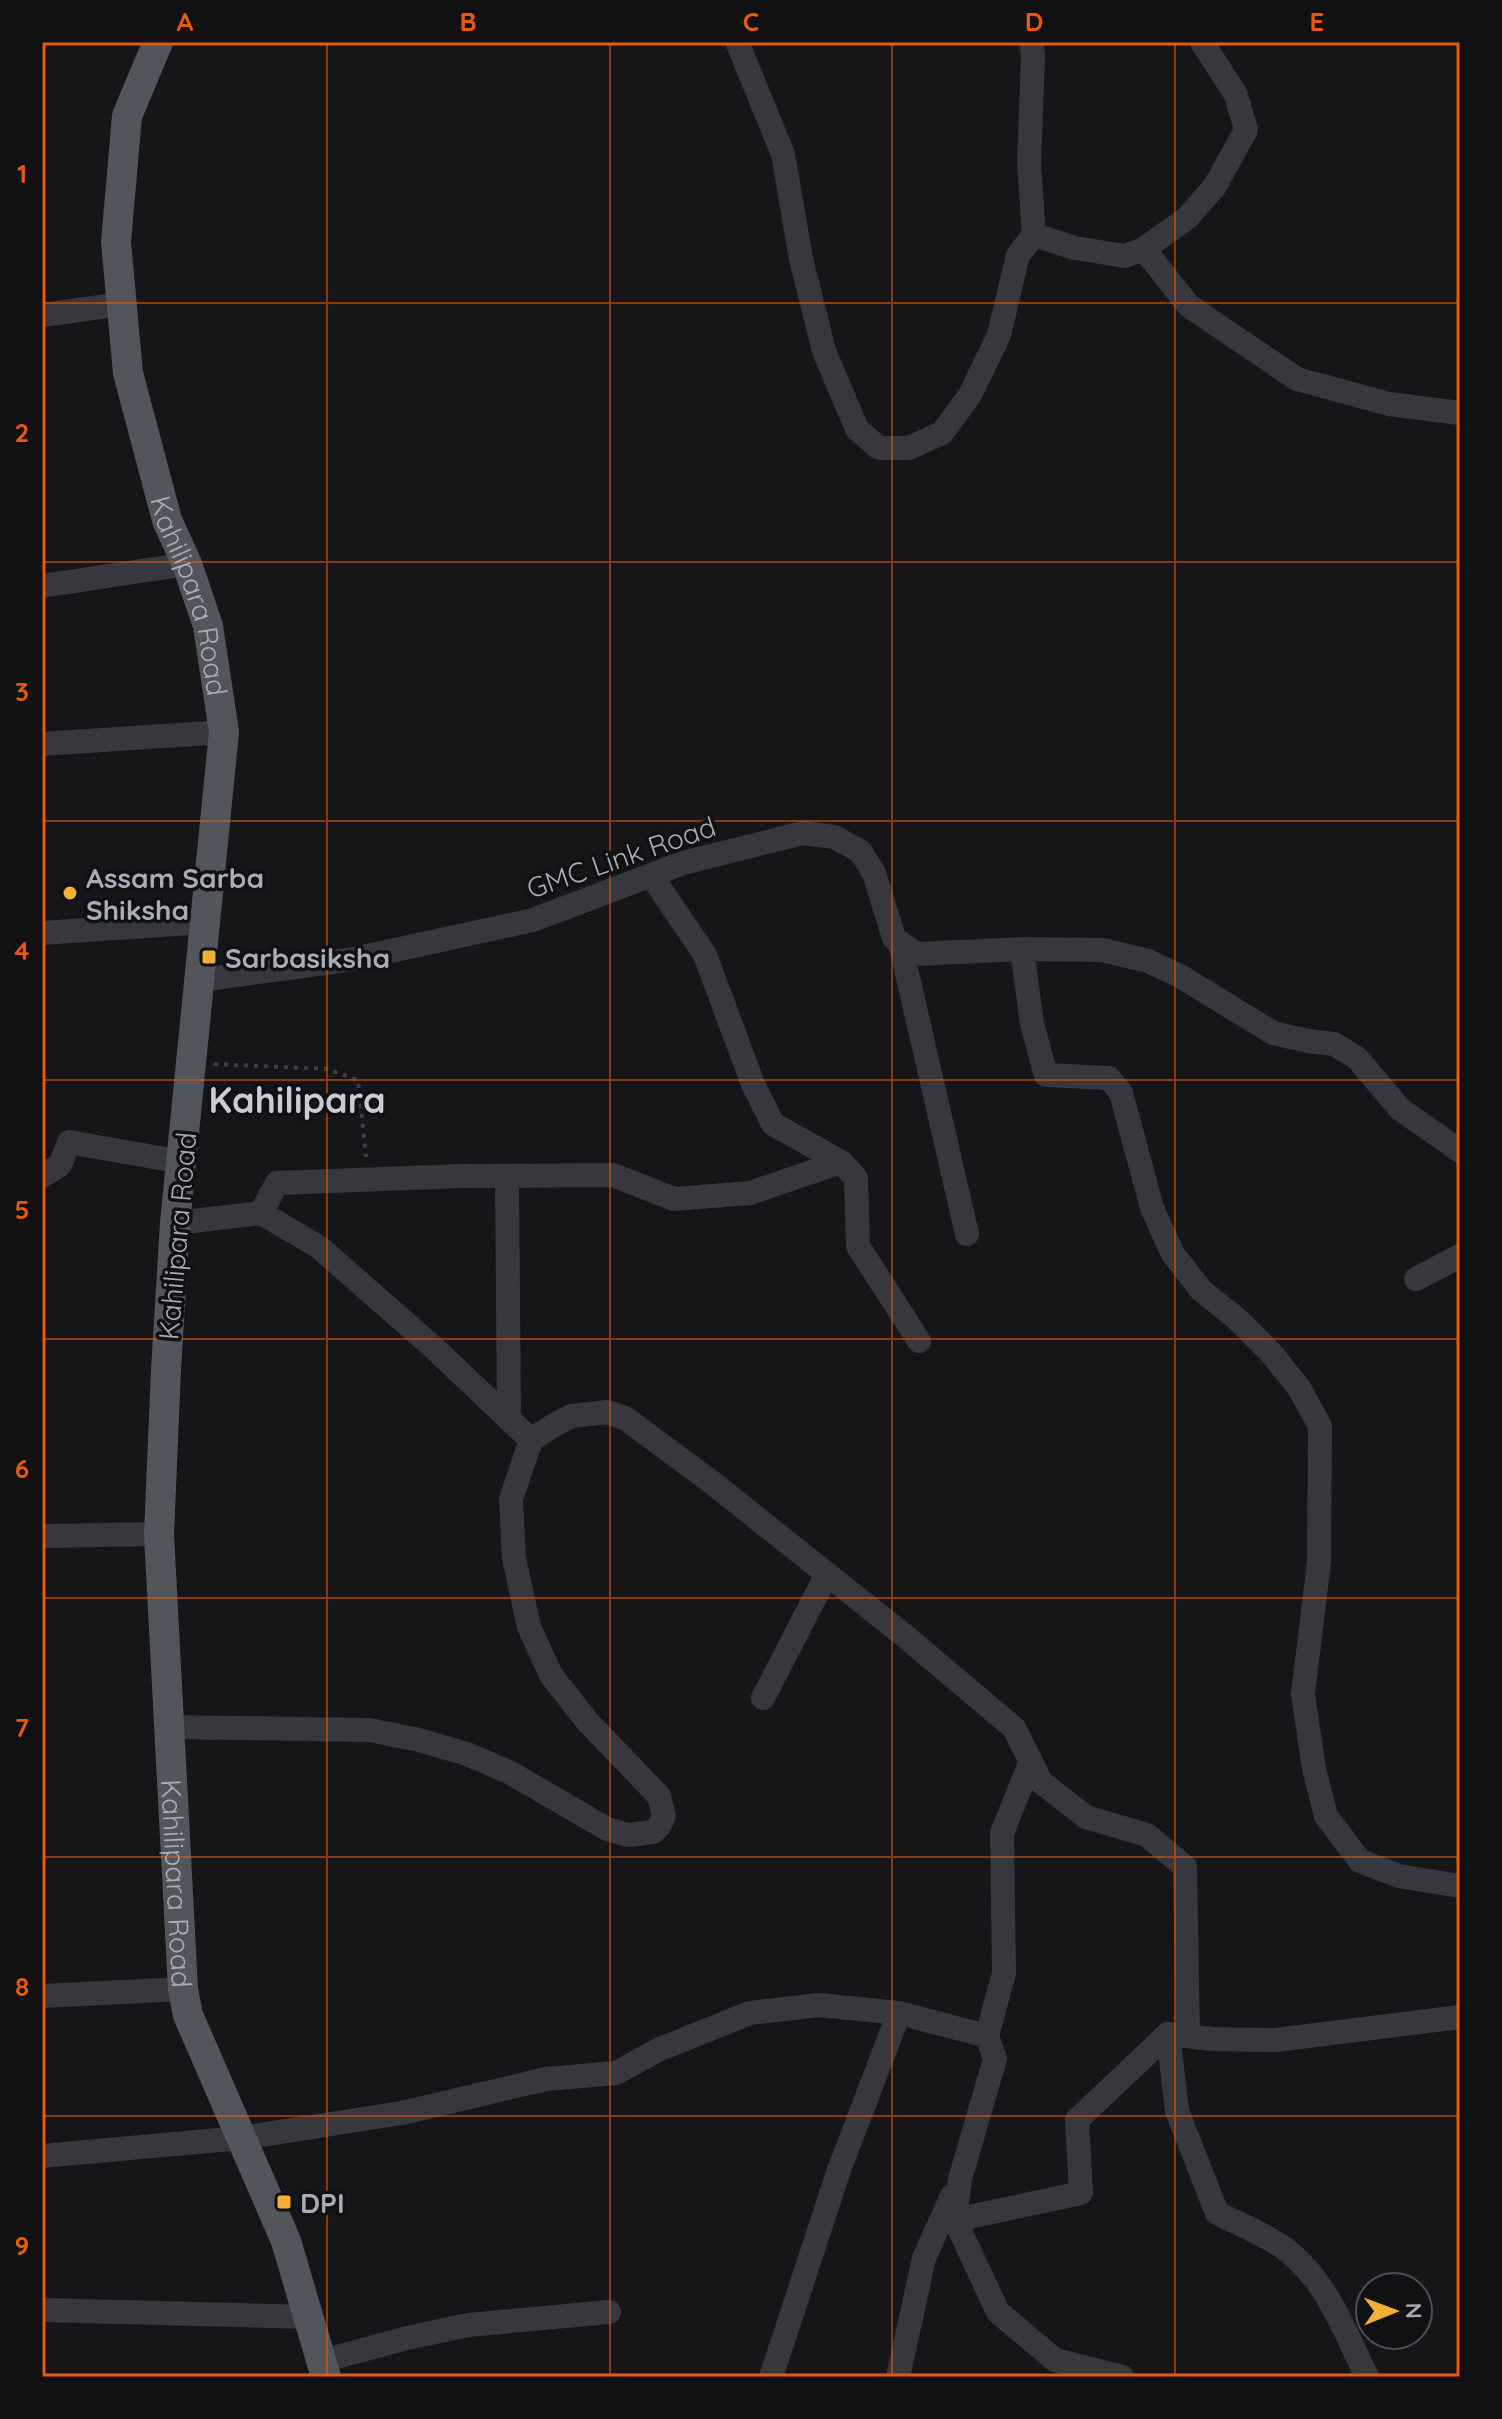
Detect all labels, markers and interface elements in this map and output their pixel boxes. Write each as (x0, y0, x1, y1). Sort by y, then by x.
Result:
text: A (177, 5, 194, 38)
text: B (459, 5, 477, 38)
text: C (743, 5, 759, 38)
text: D (1025, 5, 1043, 38)
text: E (1310, 5, 1324, 38)
text: 1 (17, 157, 27, 190)
text: 2 (15, 416, 29, 449)
street label: Kahilipara Road (144, 492, 236, 698)
text: 3 (15, 675, 29, 708)
street label: GMC Link Road (522, 808, 720, 906)
place label: Assam Sarba Shiksha (86, 860, 264, 927)
marker: Assam Sarba Shiksha (61, 884, 79, 902)
text: 4 (14, 934, 30, 967)
place label: Sarbasiksha (225, 940, 390, 975)
marker: Sarbasiksha (200, 948, 218, 966)
district label: Kahilipara (208, 1077, 386, 1122)
street label: Kahilipara Road (150, 1131, 204, 1341)
text: 5 (15, 1193, 29, 1226)
text: 6 (15, 1452, 29, 1485)
text: 7 (15, 1711, 29, 1744)
street label: Kahilipara Road (154, 1778, 200, 1988)
text: 8 (15, 1970, 29, 2003)
place label: DPI (300, 2185, 345, 2220)
marker: DPI (275, 2193, 293, 2211)
text: 9 (15, 2229, 29, 2262)
north arrow (1354, 2271, 1434, 2351)
text: N (1400, 2302, 1428, 2319)

